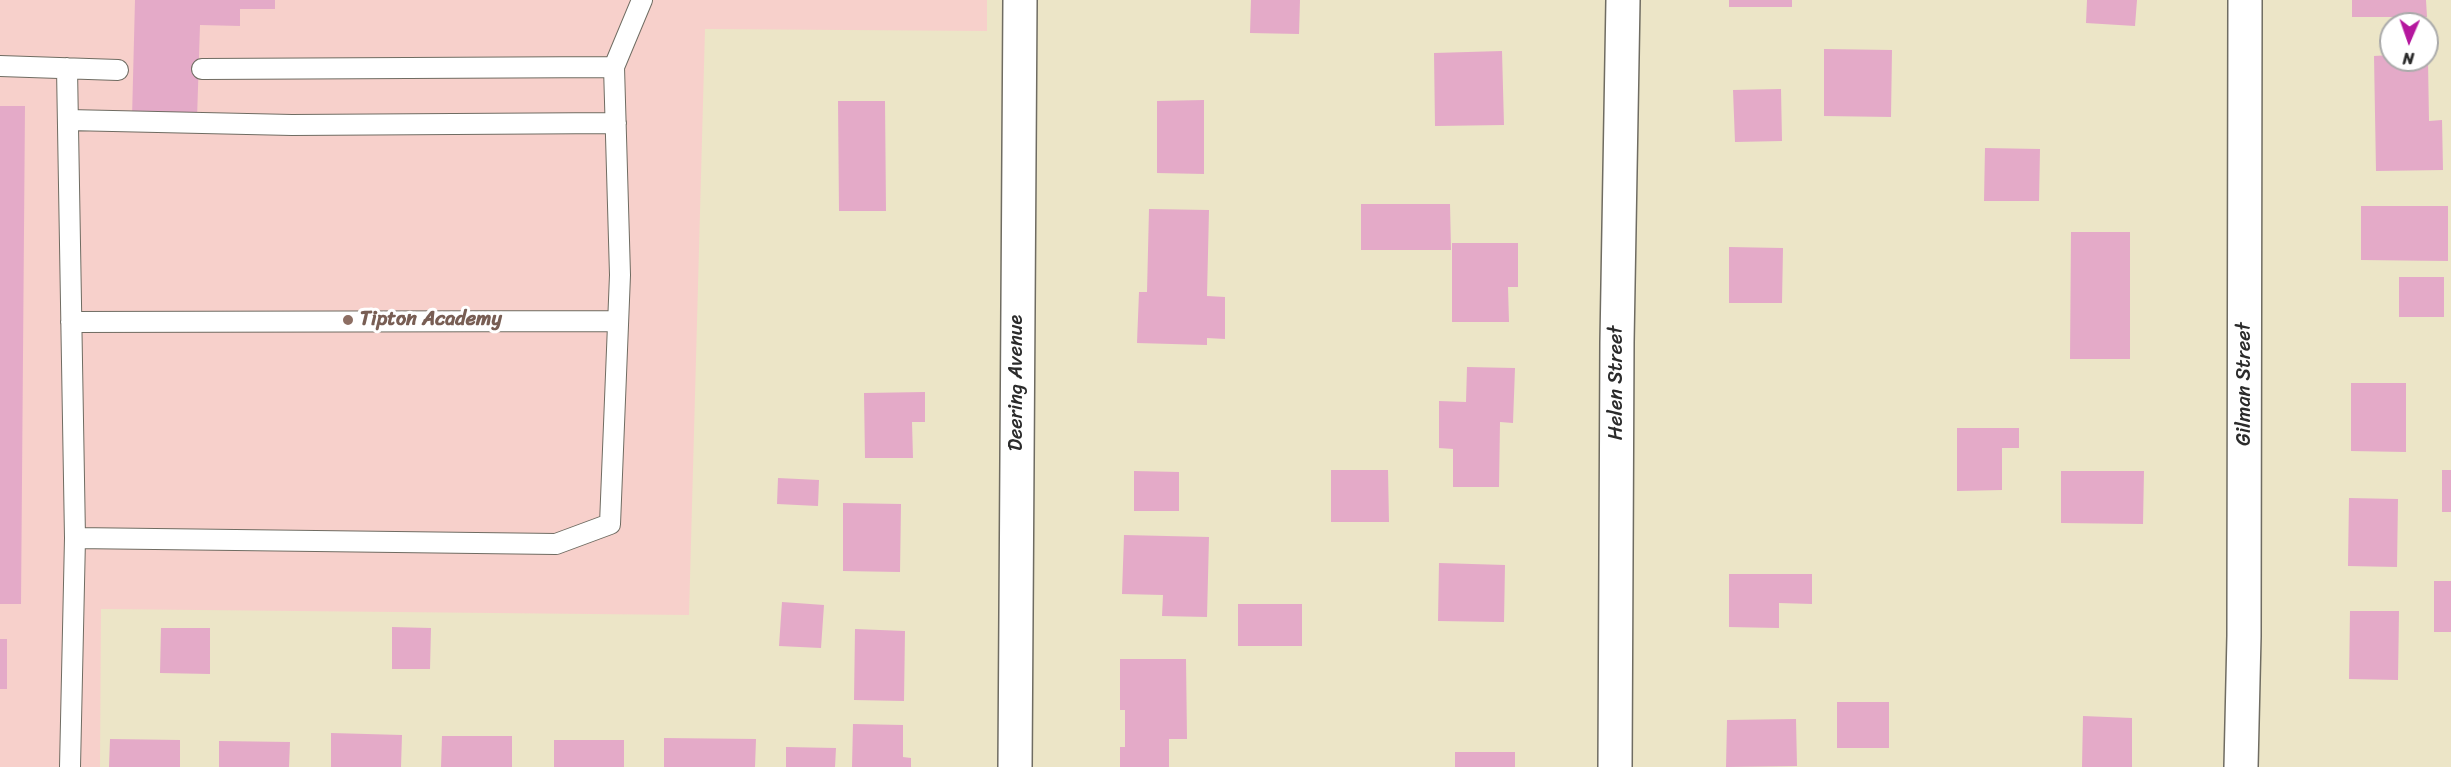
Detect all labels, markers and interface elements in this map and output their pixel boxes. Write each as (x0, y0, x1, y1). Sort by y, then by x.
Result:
north arrow (2379, 12, 2439, 72)
text: N (2402, 44, 2414, 73)
place label: Tipton Academy (360, 308, 502, 332)
marker: Tipton Academy (341, 313, 355, 327)
street label: Deering Avenue (1005, 315, 1029, 451)
street label: Gilman Street (2233, 322, 2257, 446)
street label: Helen Street (1605, 326, 1629, 440)

